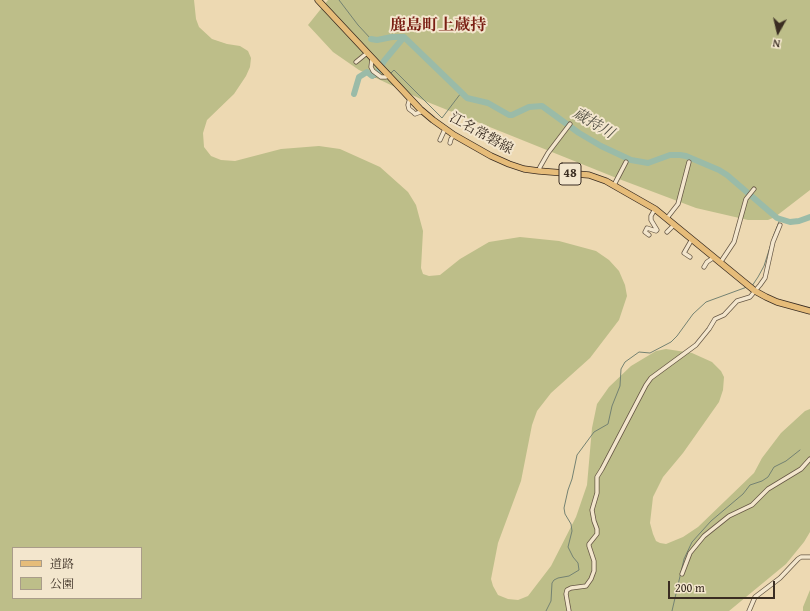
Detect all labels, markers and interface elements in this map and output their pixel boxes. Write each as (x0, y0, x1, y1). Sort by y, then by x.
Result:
north arrow (758, 12, 798, 52)
district label: 鹿島町上蔵持 (390, 16, 486, 36)
text: N (772, 35, 781, 52)
water label: 蔵持川 (569, 105, 617, 143)
street label: 江名常磐線 (446, 110, 516, 158)
road number: 48 (559, 163, 581, 185)
legend (12, 547, 142, 599)
text: 道路 (50, 555, 74, 572)
scale bar (670, 573, 777, 599)
text: 公園 (50, 575, 74, 592)
text: 200 m (675, 579, 705, 596)

